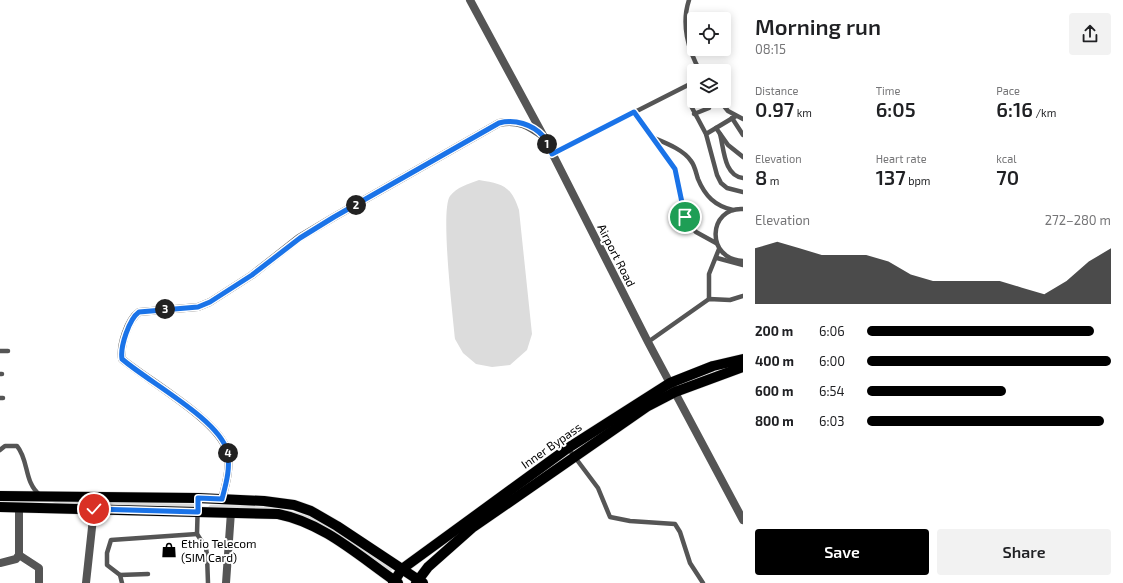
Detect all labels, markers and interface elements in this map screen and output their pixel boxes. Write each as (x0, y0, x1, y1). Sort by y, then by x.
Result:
map controls (687, 12, 731, 108)
button: locate (687, 12, 731, 56)
text: Morning run (755, 13, 881, 39)
button: share (1069, 13, 1111, 55)
text: 08:15 (755, 41, 786, 57)
button: layers (687, 64, 731, 108)
text: Distance (755, 84, 798, 97)
text: Time (876, 84, 900, 97)
text: Pace (996, 84, 1020, 97)
text: 0.97 (755, 97, 794, 121)
text: 6:05 (876, 97, 916, 121)
text: 6:16 (996, 97, 1033, 121)
text: km (794, 106, 812, 119)
text: /km (1033, 106, 1056, 119)
pin: 1 (537, 134, 557, 154)
text: 1 (545, 137, 549, 150)
text: Elevation (755, 152, 802, 165)
text: Heart rate (876, 152, 927, 165)
text: kcal (996, 152, 1016, 165)
text: 8 (755, 165, 767, 189)
text: 137 (876, 165, 906, 189)
text: 70 (996, 165, 1019, 189)
text: m (767, 174, 779, 187)
text: bpm (906, 174, 930, 187)
pin: 2 (346, 195, 366, 215)
text: 2 (353, 198, 359, 211)
pin (668, 200, 702, 234)
icon: arrive (674, 206, 696, 228)
text: Elevation (755, 212, 810, 228)
text: 272–280 m (1045, 212, 1111, 228)
street label: Airport Road (595, 221, 639, 289)
pin: 3 (155, 299, 175, 319)
text: 3 (162, 302, 168, 315)
text: 200 m (755, 323, 793, 339)
text: 6:06 (819, 323, 845, 339)
text: 400 m (755, 353, 794, 369)
text: 6:00 (819, 353, 845, 369)
text: 600 m (755, 383, 793, 399)
text: 6:54 (819, 383, 844, 399)
text: 800 m (755, 413, 794, 429)
text: 6:03 (819, 413, 845, 429)
street label: Inner Bypass (518, 419, 584, 471)
pin: 4 (218, 443, 238, 463)
text: 4 (224, 446, 232, 459)
pin (77, 492, 111, 526)
icon: check (83, 498, 105, 520)
button: Save (755, 529, 929, 575)
button: Share (937, 529, 1111, 575)
place label: Ethio Telecom (SIM Card) (181, 536, 257, 564)
shop icon: Ethio Telecom (SIM Card) (160, 541, 178, 559)

